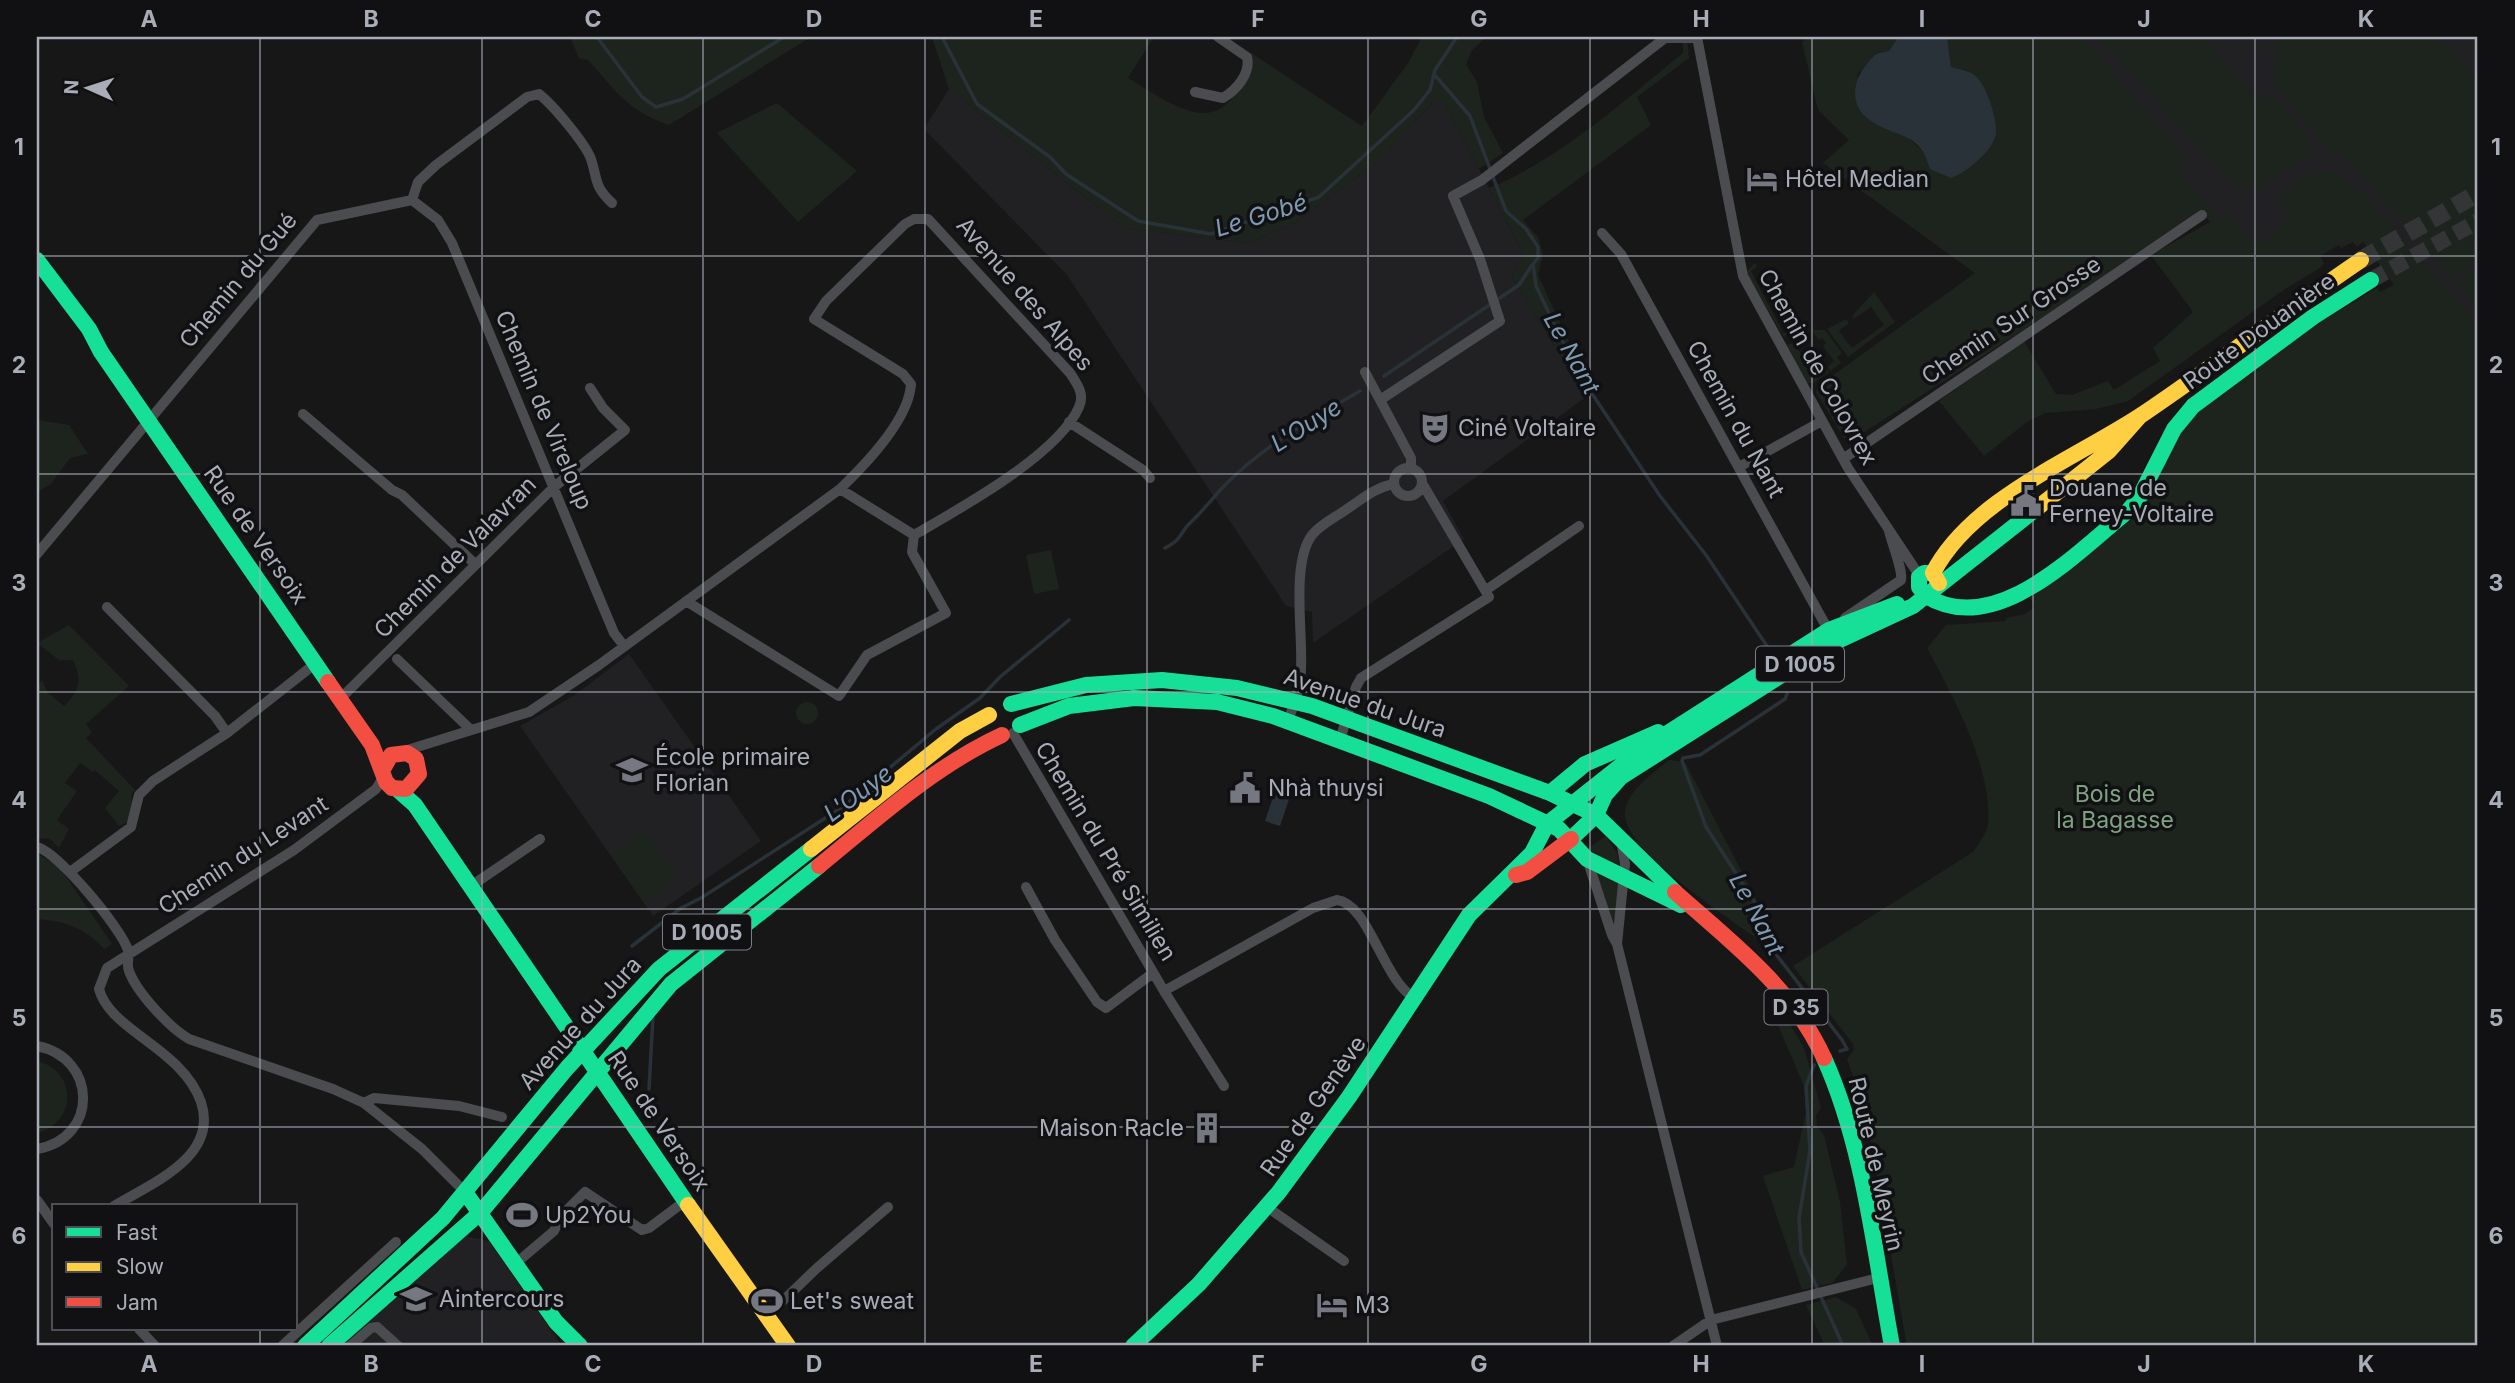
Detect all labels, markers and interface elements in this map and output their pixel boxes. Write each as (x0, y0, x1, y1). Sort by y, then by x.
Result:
text: A (140, 5, 158, 33)
text: B (363, 5, 379, 33)
text: C (584, 5, 602, 33)
text: D (806, 5, 822, 33)
text: E (1029, 5, 1043, 33)
text: F (1251, 5, 1265, 33)
text: G (1470, 5, 1488, 33)
text: H (1692, 5, 1710, 33)
text: I (1919, 5, 1925, 33)
text: J (2137, 5, 2151, 33)
text: K (2358, 5, 2374, 33)
north arrow (52, 52, 122, 122)
text: N (60, 79, 83, 95)
text: 1 (14, 133, 24, 161)
text: 1 (2491, 133, 2501, 161)
hotel icon: Hôtel Median (1745, 162, 1779, 196)
place label: Hôtel Median (1785, 165, 1929, 193)
water label: Le Gobé (1211, 187, 1311, 243)
street label: Chemin du Gué (173, 207, 303, 353)
street label: Avenue des Alpes (951, 211, 1099, 377)
street label: Chemin Sur Grosse (1916, 250, 2106, 390)
street label: Chemin de Colovrex (1752, 264, 1884, 470)
street label: Route Douanière (2178, 267, 2340, 395)
street label: Chemin de Vireloup (489, 306, 599, 514)
water label: Le Nant (1538, 307, 1607, 400)
street label: Chemin du Nant (1681, 336, 1791, 503)
text: 2 (12, 351, 26, 379)
text: 2 (2489, 351, 2503, 379)
water label: L'Ouye (1265, 392, 1347, 458)
theatre icon: Ciné Voltaire (1418, 411, 1452, 445)
place label: Ciné Voltaire (1458, 414, 1596, 442)
street label: Rue de Versoix (198, 460, 314, 610)
street label: Chemin de Valavran (368, 470, 542, 644)
place label: Douane de Ferney-Voltaire (2049, 474, 2214, 528)
public building icon: Douane de Ferney-Voltaire (2009, 484, 2043, 518)
text: 3 (12, 569, 26, 597)
text: 3 (2489, 569, 2503, 597)
road number: D 1005 (1756, 646, 1844, 682)
street label: Avenue du Jura (1280, 662, 1450, 744)
street label: Chemin du Pré Similien (1029, 736, 1183, 966)
place label: École primaire Florian (655, 743, 810, 797)
school or university icon: École primaire Florian (615, 753, 649, 787)
water label: L'Ouye (818, 758, 898, 828)
public building icon: Nhà thuysi (1228, 771, 1262, 805)
place label: Nhà thuysi (1268, 774, 1384, 802)
park label: Bois de la Bagasse (2056, 780, 2174, 834)
text: 4 (11, 786, 27, 814)
text: 4 (2488, 786, 2504, 814)
street label: Chemin du Levant (153, 789, 333, 920)
water label: Le Nant (1723, 868, 1791, 961)
road number: D 1005 (663, 914, 751, 950)
street label: Avenue du Jura (513, 951, 647, 1095)
road number: D 35 (1764, 990, 1828, 1024)
text: 5 (12, 1004, 26, 1032)
text: 5 (2489, 1004, 2503, 1032)
street label: Rue de Genève (1254, 1030, 1372, 1182)
street label: Rue de Versoix (602, 1046, 716, 1196)
street label: Route de Meyrin (1842, 1074, 1910, 1254)
building icon: Maison Racle (1190, 1111, 1224, 1145)
place label: Maison Racle (1039, 1114, 1184, 1142)
sports icon: Up2You (505, 1198, 539, 1232)
place label: Up2You (545, 1201, 631, 1229)
legend (52, 1204, 298, 1330)
text: Fast (116, 1220, 158, 1245)
text: 6 (12, 1222, 26, 1250)
text: 6 (2489, 1222, 2503, 1250)
text: Slow (116, 1254, 164, 1279)
school or university icon: Aintercours (399, 1282, 433, 1316)
sports icon: Let's sweat (750, 1284, 784, 1318)
place label: Aintercours (439, 1285, 564, 1313)
place label: Let's sweat (790, 1287, 915, 1315)
hotel icon: M3 (1315, 1288, 1349, 1322)
text: Jam (116, 1290, 158, 1315)
place label: M3 (1355, 1291, 1390, 1319)
text: A (140, 1350, 158, 1378)
text: B (363, 1350, 379, 1378)
text: C (584, 1350, 602, 1378)
text: D (806, 1350, 822, 1378)
text: E (1029, 1350, 1043, 1378)
text: F (1251, 1350, 1265, 1378)
text: G (1470, 1350, 1488, 1378)
text: H (1692, 1350, 1710, 1378)
text: I (1919, 1350, 1925, 1378)
text: J (2137, 1350, 2151, 1378)
text: K (2358, 1350, 2374, 1378)

